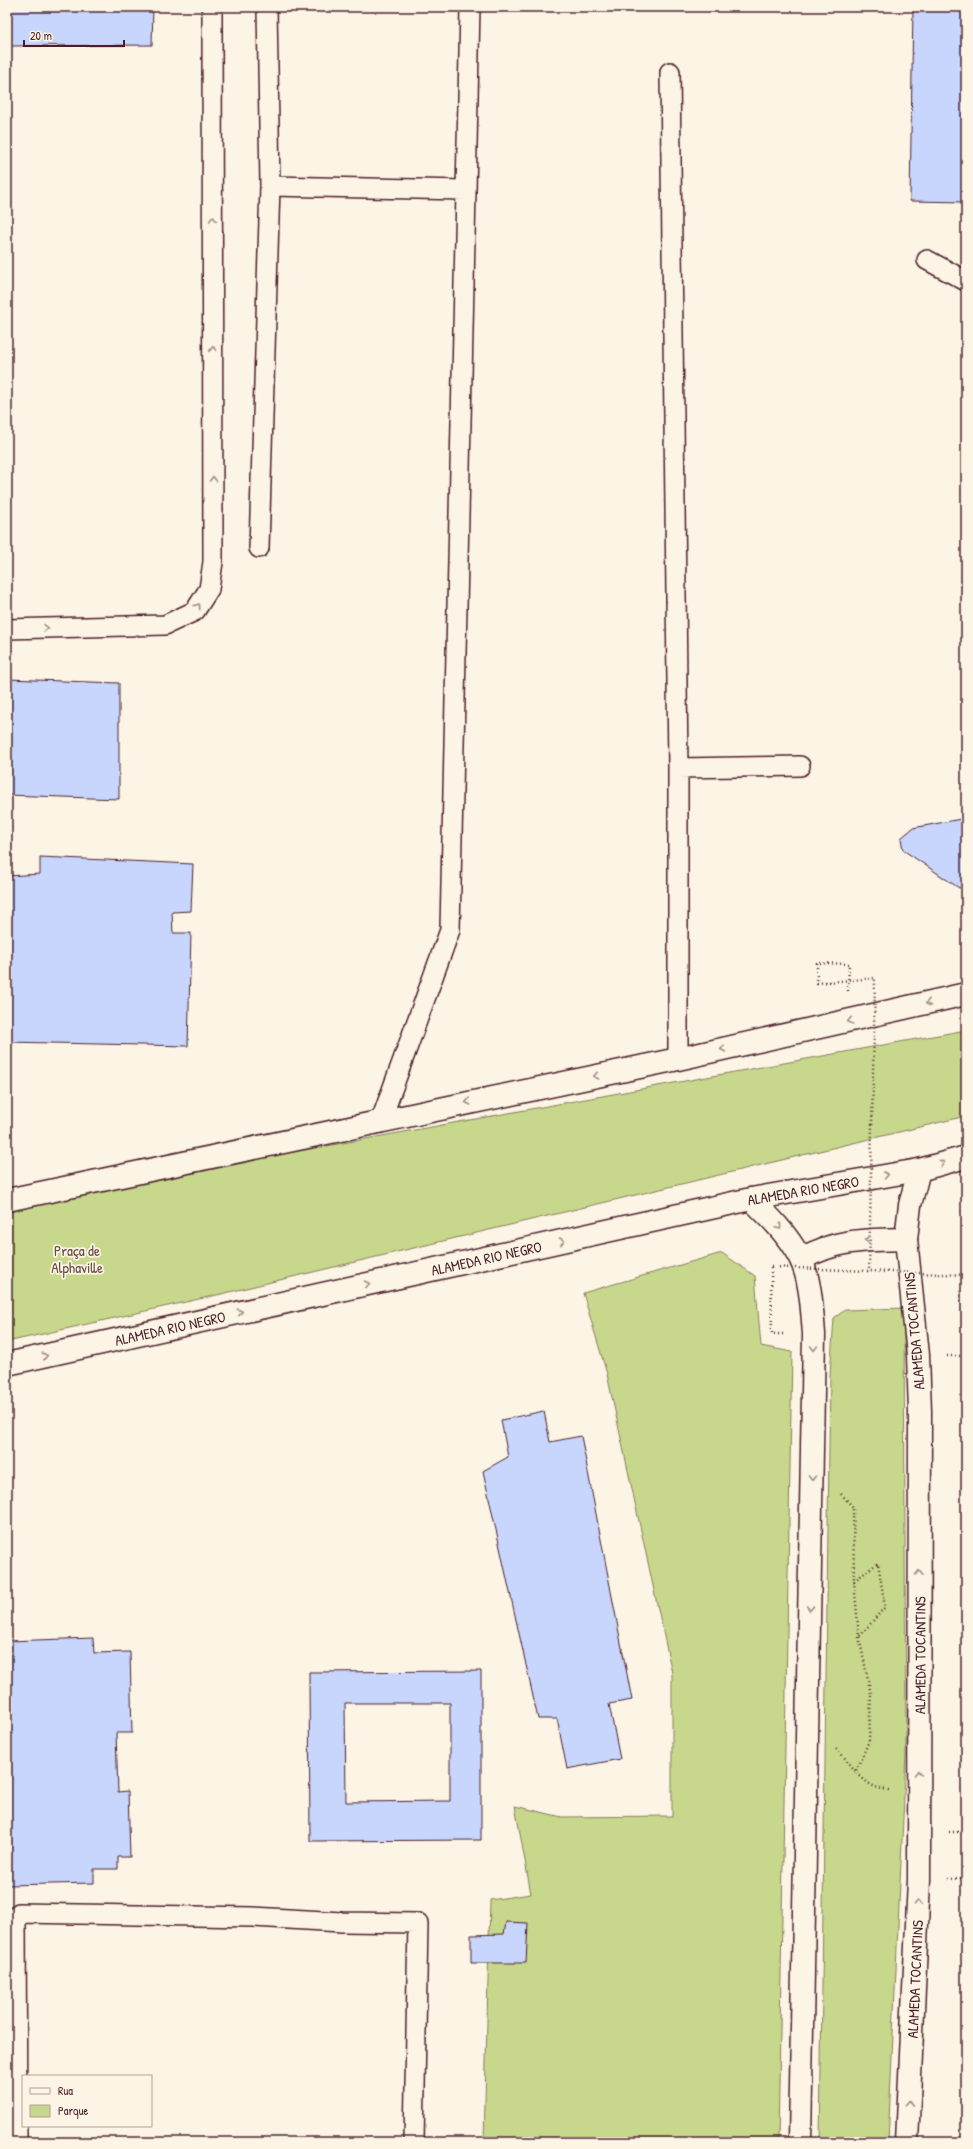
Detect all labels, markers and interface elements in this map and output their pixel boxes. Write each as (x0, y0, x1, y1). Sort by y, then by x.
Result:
scale bar (24, 22, 124, 48)
text: 20 m (30, 27, 52, 44)
one-way arrow (209, 216, 217, 222)
one-way arrow (209, 346, 217, 352)
one-way arrow (209, 476, 217, 482)
one-way arrow (193, 603, 200, 610)
one-way arrow (43, 624, 49, 632)
one-way arrow (925, 999, 931, 1007)
one-way arrow (847, 1017, 853, 1025)
one-way arrow (720, 1045, 726, 1053)
one-way arrow (592, 1071, 599, 1080)
one-way arrow (465, 1098, 471, 1106)
one-way arrow (939, 1159, 946, 1168)
street label: ALAMEDA RIO NEGRO (746, 1170, 861, 1210)
one-way arrow (883, 1172, 889, 1180)
one-way arrow (774, 1222, 781, 1230)
street label: ALAMEDA RIO NEGRO (429, 1235, 544, 1280)
one-way arrow (864, 1236, 870, 1244)
one-way arrow (559, 1237, 566, 1245)
park label: Praça de Alphaville (51, 1240, 103, 1278)
street label: ALAMEDA TOCANTINS (898, 1271, 930, 1391)
one-way arrow (364, 1280, 370, 1288)
street label: ALAMEDA RIO NEGRO (113, 1305, 227, 1350)
one-way arrow (237, 1308, 243, 1316)
one-way arrow (810, 1345, 818, 1351)
one-way arrow (42, 1352, 48, 1360)
one-way arrow (808, 1475, 816, 1481)
one-way arrow (915, 1570, 923, 1576)
street label: ALAMEDA TOCANTINS (909, 1596, 930, 1714)
one-way arrow (806, 1605, 814, 1611)
one-way arrow (914, 1770, 922, 1776)
one-way arrow (914, 1900, 922, 1906)
street label: ALAMEDA TOCANTINS (901, 1920, 928, 2039)
legend (22, 2075, 152, 2127)
text: Rua (58, 2082, 73, 2099)
one-way arrow (905, 2100, 913, 2106)
text: Parque (58, 2102, 88, 2119)

